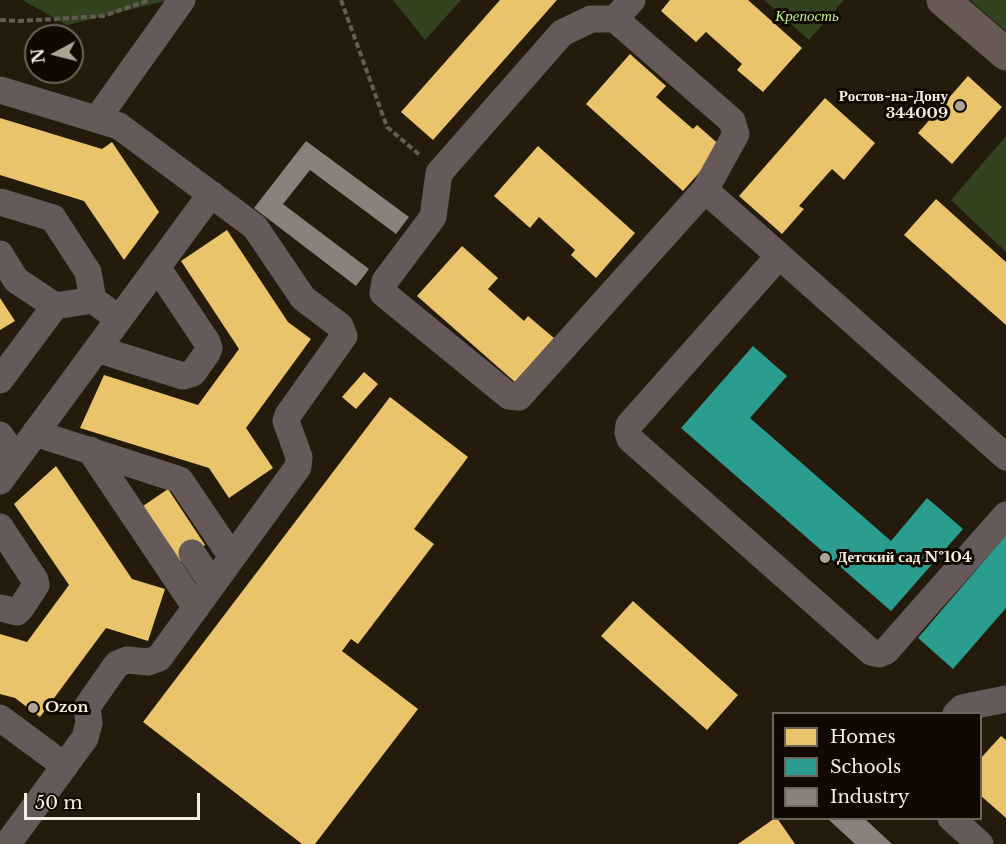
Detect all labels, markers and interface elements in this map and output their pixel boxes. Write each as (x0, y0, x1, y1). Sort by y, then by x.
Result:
park label: Крепость (775, 8, 839, 26)
north arrow (24, 24, 84, 84)
text: N (27, 47, 49, 65)
place label: Ростов-на-Дону 344009 (839, 88, 948, 123)
marker: Ростов-на-Дону 344009 (953, 99, 967, 113)
place label: Детский сад №104 (837, 549, 972, 567)
marker: Детский сад №104 (818, 551, 832, 565)
place label: Ozon (45, 699, 88, 717)
marker: Ozon (26, 701, 40, 715)
legend (772, 712, 982, 820)
text: Homes (830, 726, 896, 748)
text: Schools (830, 756, 901, 778)
scale bar (27, 781, 202, 819)
text: Industry (830, 786, 909, 808)
text: 50 m (35, 792, 83, 814)

